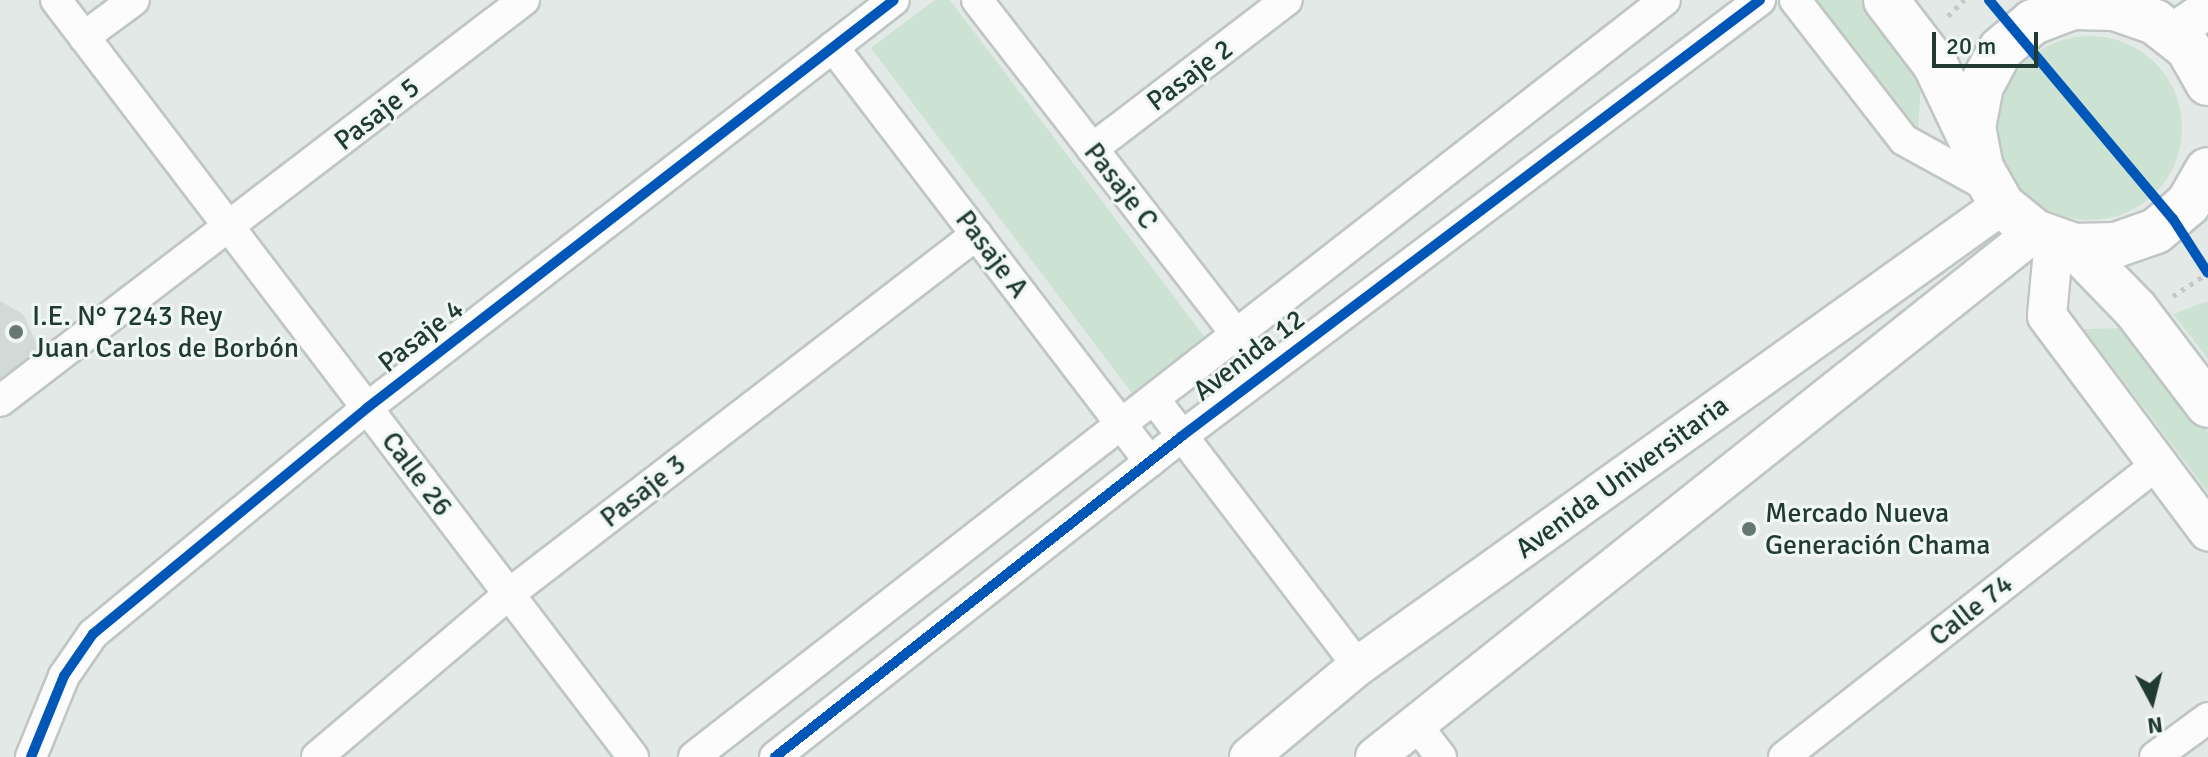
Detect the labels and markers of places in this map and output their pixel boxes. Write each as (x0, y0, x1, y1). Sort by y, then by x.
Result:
place label: I.E. N° 7243 Rey Juan Carlos de Borbón (32, 299, 299, 365)
marker: I.E. N° 7243 Rey Juan Carlos de Borbón (7, 323, 25, 341)
place label: Mercado Nueva Generación Chama (1765, 496, 1990, 562)
marker: Mercado Nueva Generación Chama (1740, 520, 1758, 538)

